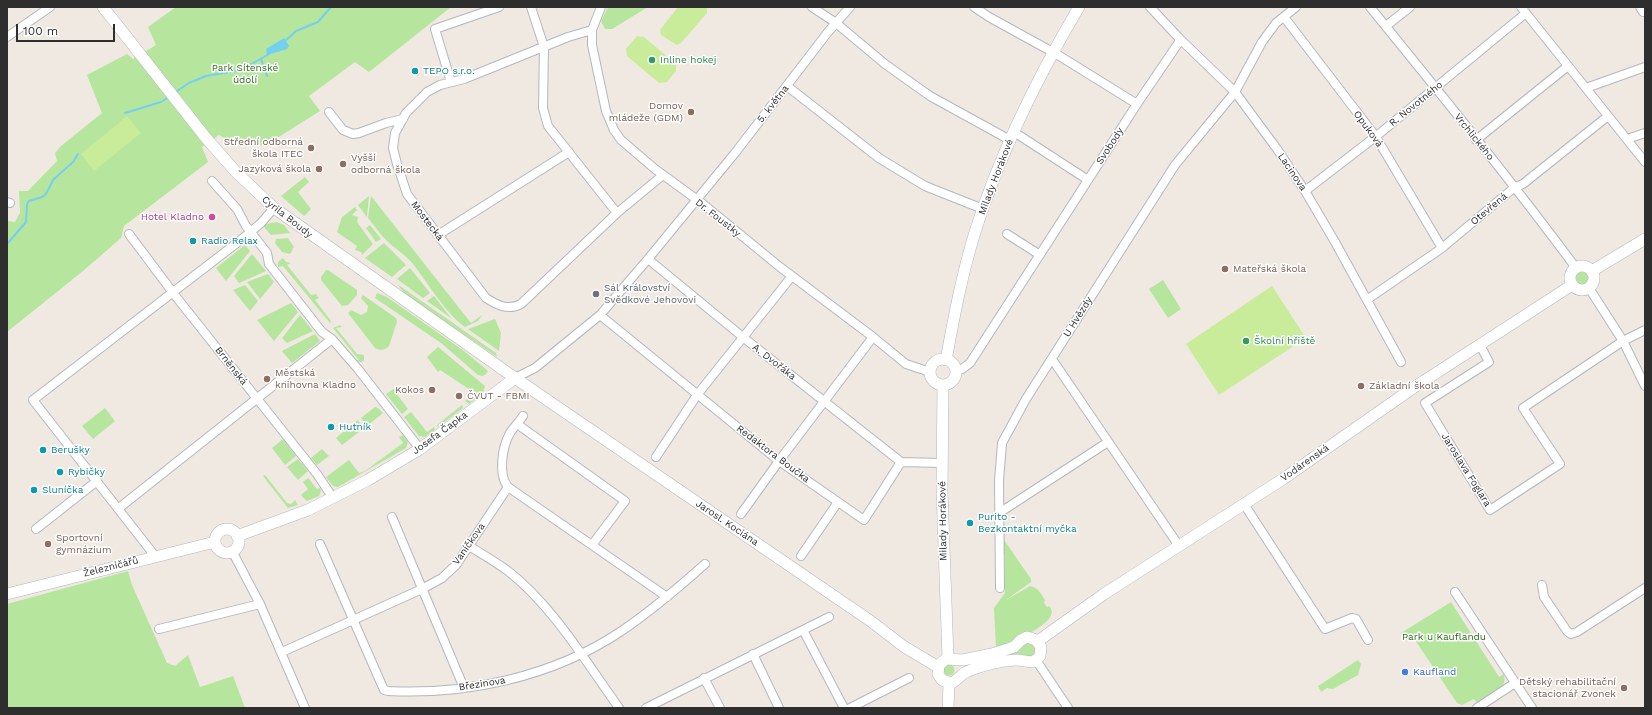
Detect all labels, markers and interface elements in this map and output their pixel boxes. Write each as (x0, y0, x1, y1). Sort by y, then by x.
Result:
scale bar (18, 16, 117, 42)
text: 100 m (23, 24, 58, 38)
place label: Inline hokej (660, 54, 716, 66)
marker: Inline hokej (647, 55, 657, 65)
park label: Park Sítenské údolí (212, 62, 278, 86)
place label: TEPO s.r.o. (423, 65, 475, 77)
marker: TEPO s.r.o. (410, 66, 420, 76)
street label: R. Novotného (1387, 79, 1445, 129)
street label: 5. května (755, 83, 791, 125)
place label: Domov mládeže (GDM) (609, 100, 683, 124)
marker: Domov mládeže (GDM) (686, 107, 696, 117)
street label: Opuková (1351, 108, 1385, 150)
street label: Vrchlického (1452, 111, 1496, 163)
street label: Svobody (1094, 125, 1126, 167)
place label: Střední odborná škola ITEC (224, 136, 303, 160)
street label: Milady Horákové (976, 137, 1016, 217)
marker: Střední odborná škola ITEC (306, 143, 316, 153)
street label: Lacinova (1275, 151, 1309, 193)
place label: Vyšší odborná škola (351, 152, 420, 176)
marker: Vyšší odborná škola (338, 159, 348, 169)
place label: Jazyková škola (238, 163, 311, 175)
marker: Jazyková škola (314, 164, 324, 174)
street label: Otevřená (1468, 190, 1510, 228)
street label: Cyrila Boudy (259, 193, 315, 241)
street label: Dr. Foustky (693, 196, 743, 240)
street label: Mostecká (408, 199, 446, 243)
place label: Hotel Kladno (141, 211, 204, 223)
marker: Hotel Kladno (207, 212, 217, 222)
place label: Radio Relax (201, 235, 258, 247)
marker: Radio Relax (188, 236, 198, 246)
place label: Mateřská škola (1233, 263, 1306, 275)
marker: Mateřská škola (1220, 264, 1230, 274)
place label: Sál Království Svědkové Jehovovi (604, 282, 696, 306)
marker: Sál Království Svědkové Jehovovi (591, 289, 601, 299)
street label: U Hvězdy (1061, 295, 1095, 339)
place label: Školní hřiště (1254, 335, 1315, 347)
marker: Školní hřiště (1241, 336, 1251, 346)
street label: A. Dvořáka (750, 341, 798, 383)
street label: Brněnská (212, 344, 250, 388)
place label: Městská knihovna Kladno (275, 367, 356, 390)
marker: Městská knihovna Kladno (262, 374, 272, 384)
place label: Základní škola (1369, 380, 1439, 392)
marker: Základní škola (1356, 381, 1366, 391)
place label: Kokos (395, 384, 424, 396)
marker: Kokos (427, 385, 437, 395)
place label: ČVUT - FBMI (467, 390, 530, 402)
marker: ČVUT - FBMI (454, 391, 464, 401)
street label: Josefa Čapka (410, 409, 470, 457)
place label: Hutník (339, 421, 371, 433)
marker: Hutník (326, 422, 336, 432)
street label: Redaktora Boučka (734, 423, 812, 485)
street label: Jaroslava Foglara (1439, 431, 1493, 509)
street label: Vodárenská (1278, 442, 1332, 484)
place label: Berušky (51, 444, 90, 456)
marker: Berušky (38, 445, 48, 455)
place label: Rybičky (68, 466, 105, 478)
marker: Rybičky (55, 467, 65, 477)
street label: Milady Horákové (936, 481, 950, 561)
place label: Sluníčka (42, 484, 83, 496)
marker: Sluníčka (29, 485, 39, 495)
street label: Jarosl. Kociána (693, 498, 761, 548)
place label: Purito - Bezkontaktní myčka (978, 511, 1077, 534)
marker: Purito - Bezkontaktní myčka (965, 518, 975, 528)
street label: Vaníčkova (450, 521, 488, 567)
place label: Sportovní gymnázium (56, 532, 112, 556)
marker: Sportovní gymnázium (43, 539, 53, 549)
street label: Železničářů (82, 554, 140, 580)
park label: Park u Kauflandu (1402, 631, 1486, 643)
place label: Kaufland (1413, 666, 1456, 678)
marker: Kaufland (1400, 667, 1410, 677)
street label: Březinova (458, 674, 506, 694)
place label: Dětský rehabilitační stacionář Zvonek (1519, 676, 1616, 700)
marker: Dětský rehabilitační stacionář Zvonek (1619, 683, 1629, 693)

